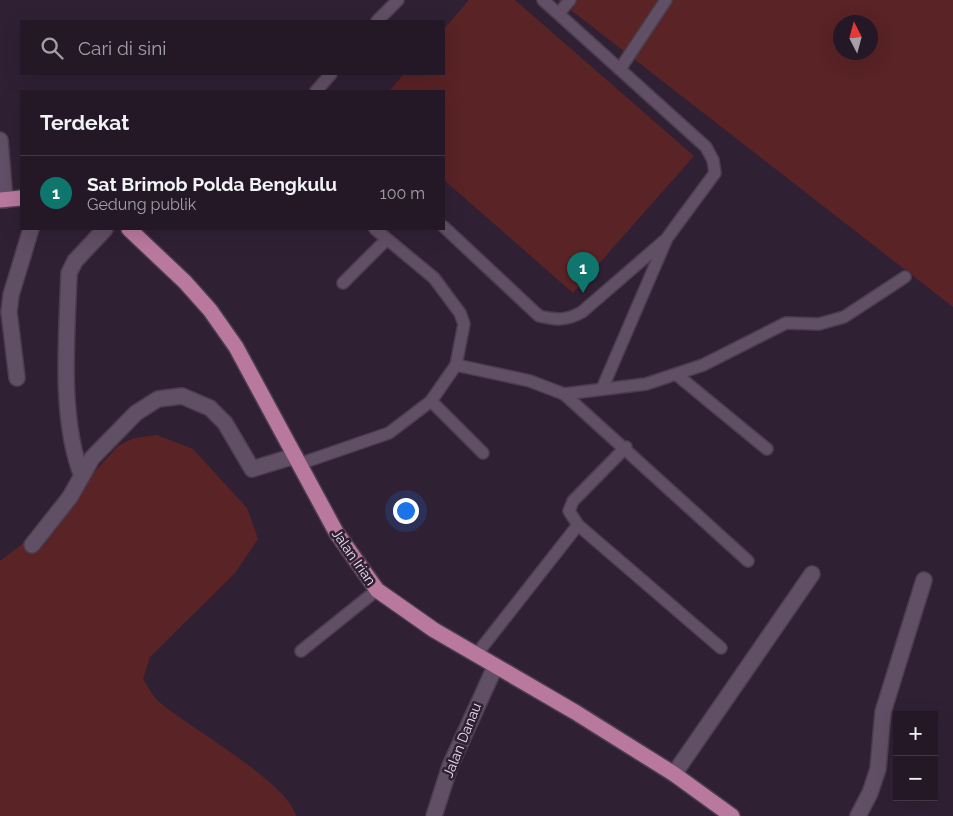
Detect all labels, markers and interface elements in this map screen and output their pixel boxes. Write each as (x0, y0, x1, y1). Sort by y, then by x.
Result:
north arrow (833, 15, 878, 60)
search box (20, 20, 445, 75)
icon: search (38, 34, 66, 62)
text: Cari di sini (78, 37, 166, 59)
text: Terdekat (40, 110, 129, 135)
text: Sat Brimob Polda Bengkulu (87, 173, 337, 195)
text: 1 (52, 184, 60, 203)
text: 100 m (380, 184, 425, 203)
text: Gedung publik (87, 195, 196, 214)
pin: 1 (567, 252, 599, 293)
your location (393, 498, 419, 524)
street label: Jalan Irian (329, 526, 379, 588)
street label: Jalan Danau (440, 700, 484, 780)
map controls (893, 711, 938, 801)
button: + (893, 711, 938, 756)
button: − (893, 756, 938, 801)

